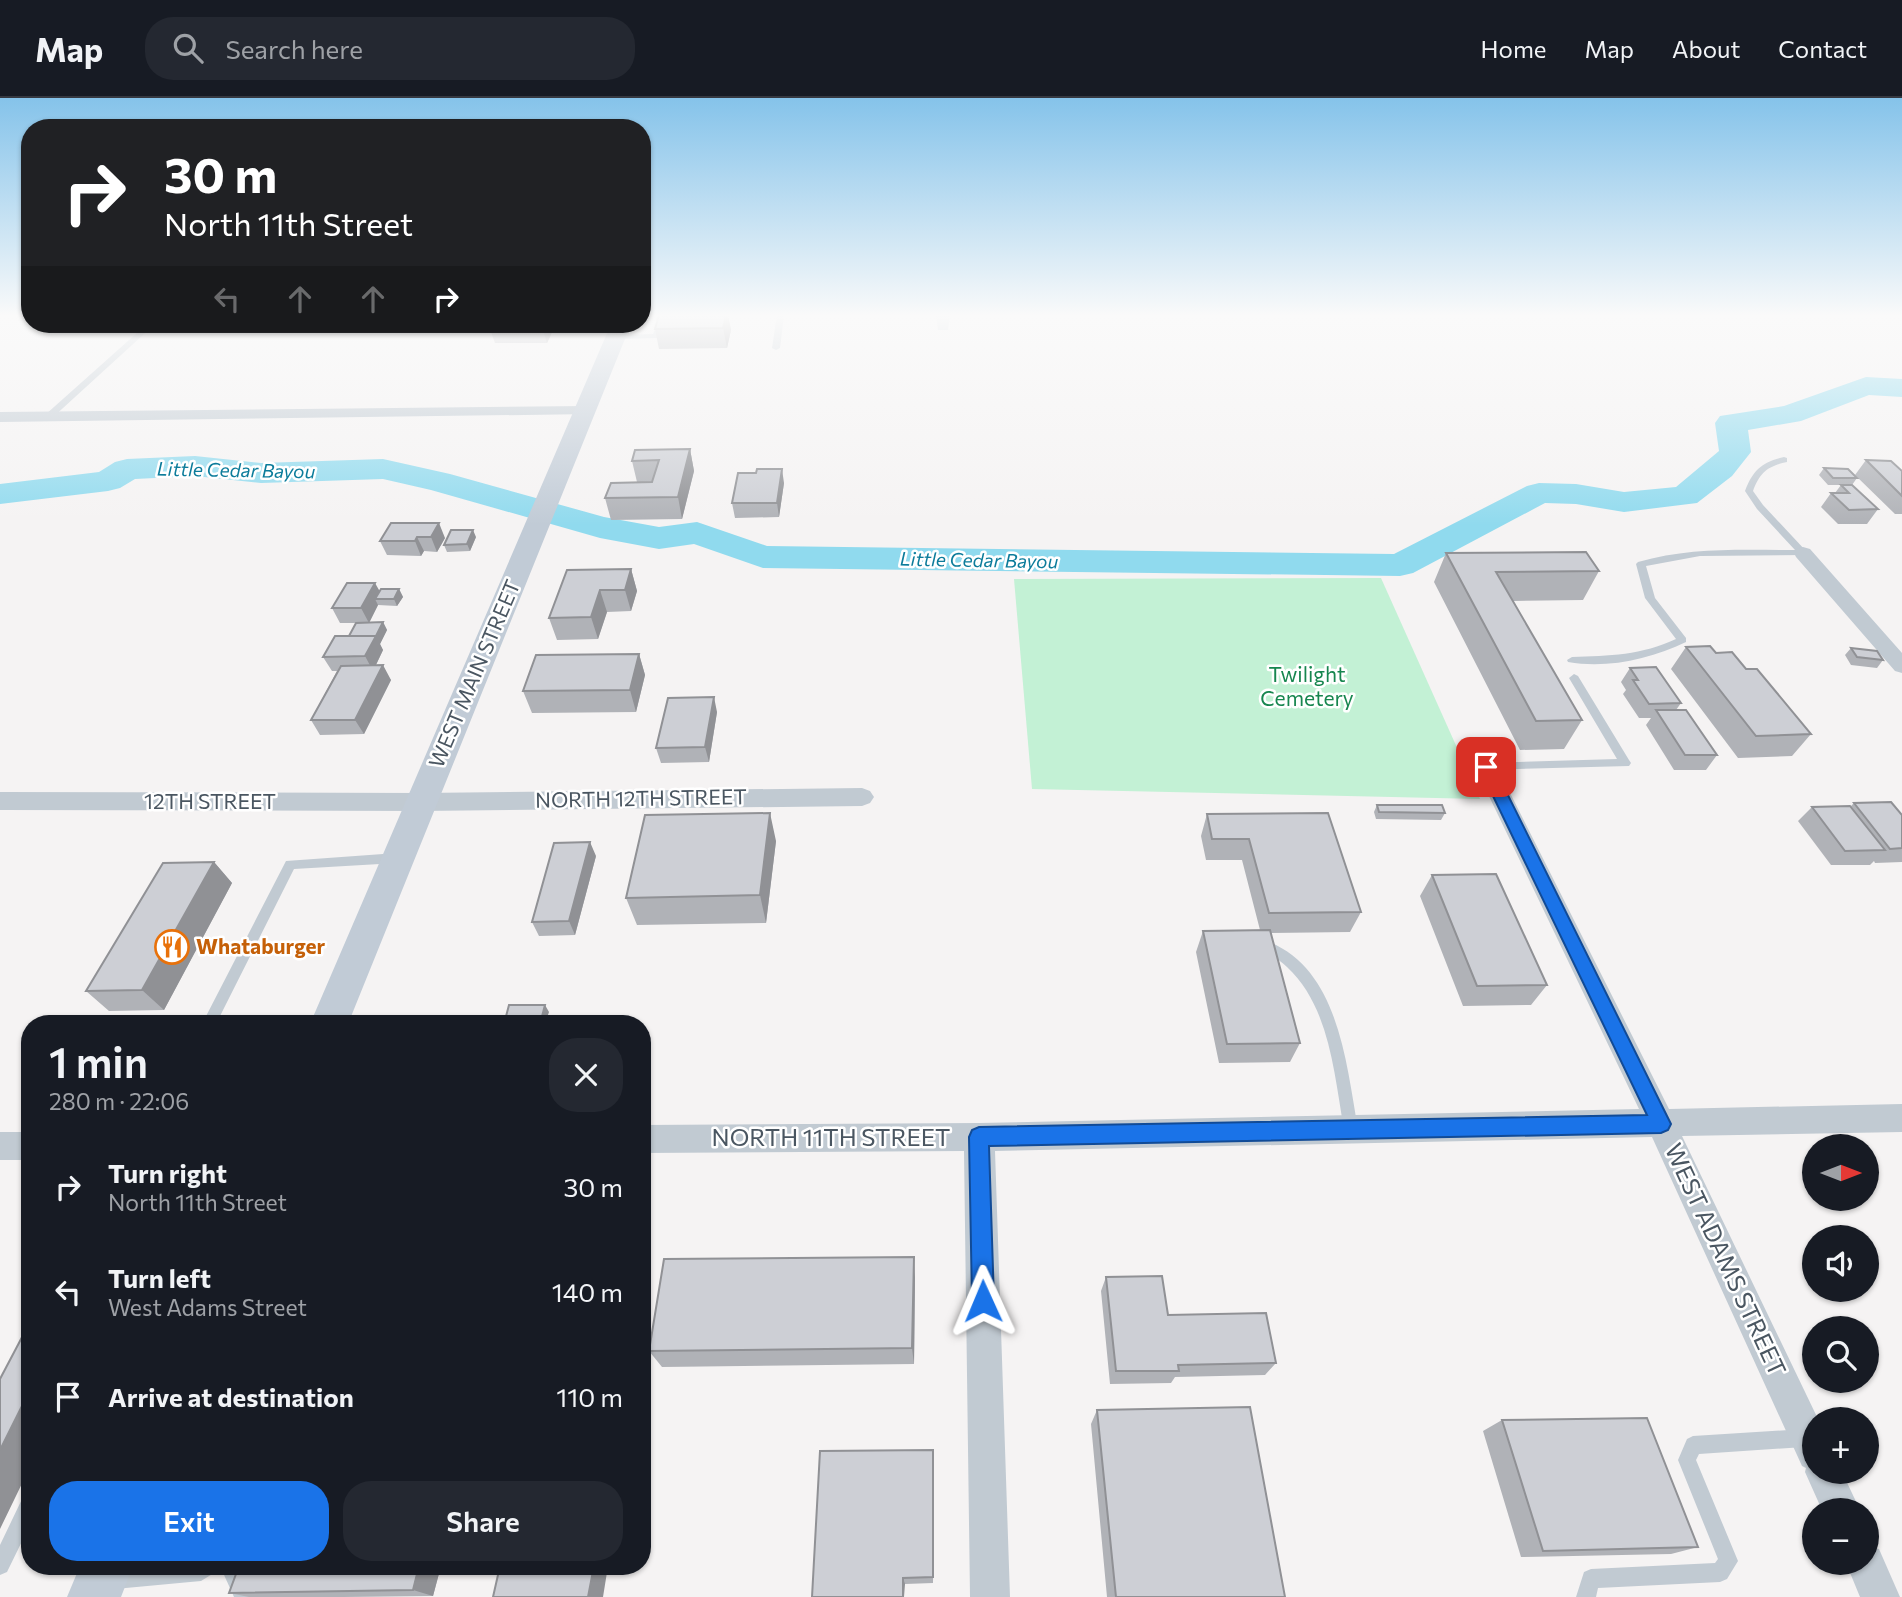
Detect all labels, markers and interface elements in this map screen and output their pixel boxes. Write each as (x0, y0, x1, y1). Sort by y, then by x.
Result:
search box (145, 17, 635, 80)
text: Map (35, 28, 103, 69)
icon: search (169, 29, 207, 67)
text: Search here (225, 33, 363, 64)
text: Home (1481, 34, 1547, 63)
text: Map (1585, 34, 1634, 63)
text: About (1672, 34, 1740, 63)
text: Contact (1778, 34, 1867, 63)
text: 30 m (164, 143, 277, 203)
icon: right (49, 147, 140, 238)
text: North 11th Street (164, 203, 413, 243)
icon: left (208, 280, 246, 318)
icon: ahead (281, 280, 319, 318)
icon: ahead (354, 280, 392, 318)
icon: right (427, 280, 465, 318)
water label: Little Cedar Bayou (157, 457, 316, 482)
water label: Little Cedar Bayou (900, 547, 1059, 572)
street label: WEST MAIN STREET (423, 576, 525, 771)
park label: Twilight Cemetery (1260, 661, 1354, 710)
pin (1456, 737, 1516, 797)
icon: arrive (1467, 748, 1505, 786)
street label: NORTH 12TH STREET (535, 783, 747, 812)
street label: 12TH STREET (144, 788, 276, 813)
restaurant icon: Whataburger (153, 928, 191, 966)
place label: Whataburger (196, 933, 326, 958)
text: 1 min (49, 1035, 148, 1087)
button: close (549, 1038, 623, 1112)
text: 280 m · 22:06 (49, 1087, 189, 1115)
street label: NORTH 11TH STREET (712, 1122, 950, 1151)
north arrow (1802, 1134, 1880, 1211)
map controls (1802, 1134, 1879, 1575)
street label: WEST ADAMS STREET (1660, 1138, 1793, 1380)
text: Turn right (108, 1157, 227, 1188)
icon: right (49, 1168, 87, 1206)
text: 30 m (564, 1171, 623, 1202)
text: North 11th Street (108, 1188, 287, 1216)
button: sound (1802, 1225, 1879, 1302)
text: Turn left (108, 1262, 211, 1293)
position arrow (946, 1264, 1020, 1338)
icon: left (49, 1273, 87, 1311)
text: 140 m (552, 1276, 623, 1307)
text: West Adams Street (108, 1293, 307, 1321)
button: search (1802, 1316, 1879, 1393)
icon: arrive (49, 1378, 87, 1416)
text: Arrive at destination (108, 1381, 354, 1412)
text: 110 m (556, 1381, 623, 1412)
button: + (1802, 1407, 1879, 1484)
button: Exit (49, 1481, 329, 1561)
button: Share (343, 1481, 623, 1561)
button: − (1802, 1498, 1879, 1575)

